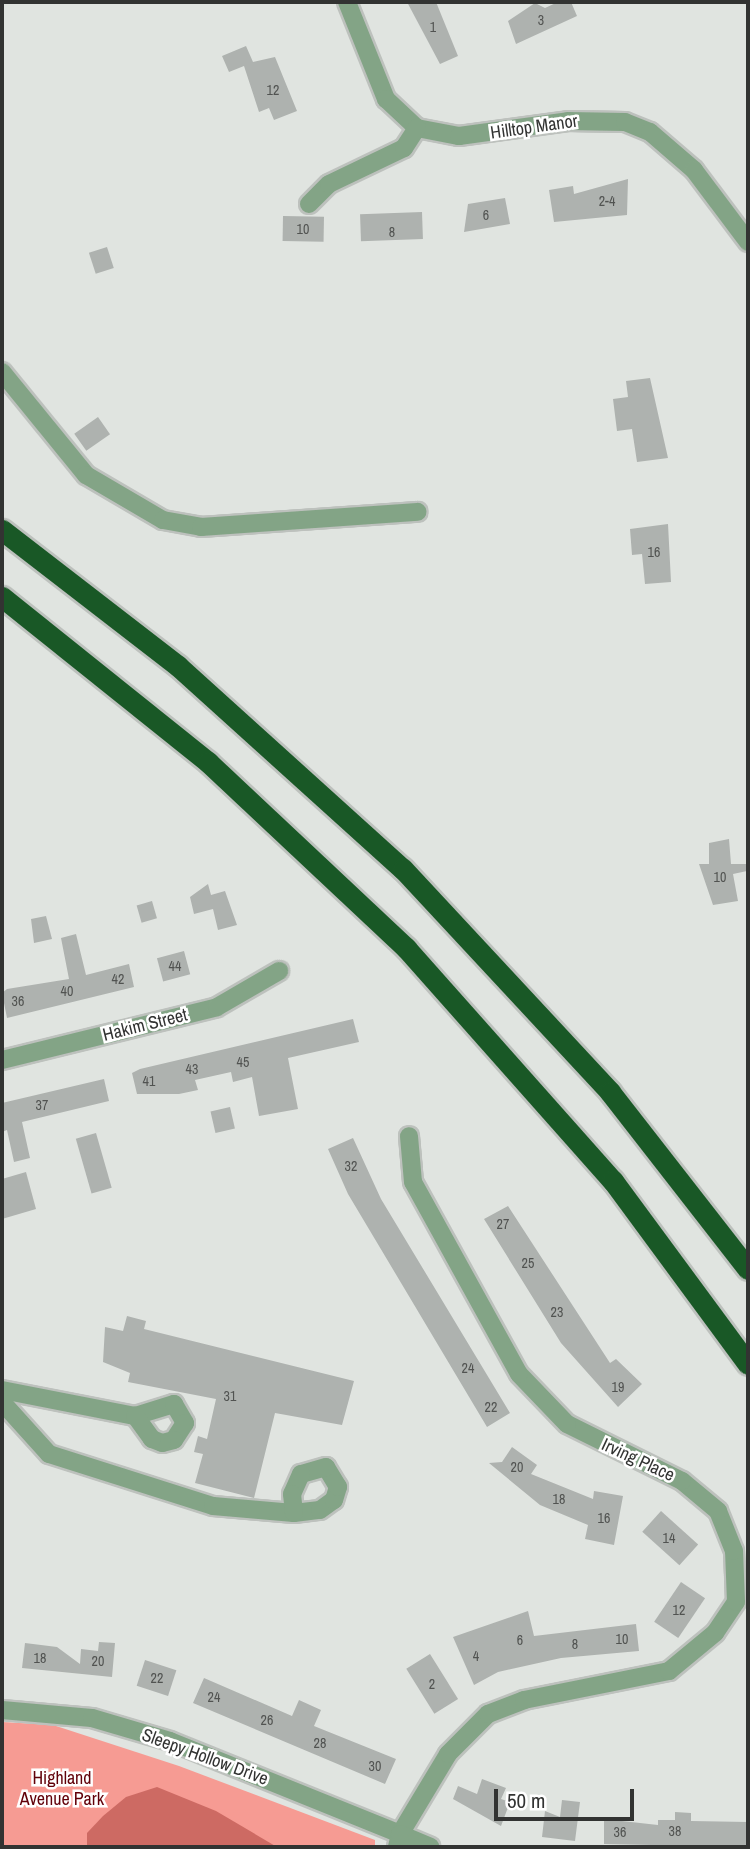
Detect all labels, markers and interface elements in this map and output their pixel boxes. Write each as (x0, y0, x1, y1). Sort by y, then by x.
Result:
house number: 3 (538, 12, 544, 28)
house number: 1 (430, 19, 436, 35)
house number: 12 (267, 82, 279, 98)
street label: Hilltop Manor (489, 110, 579, 144)
house number: 2-4 (599, 193, 615, 209)
house number: 6 (483, 207, 489, 223)
house number: 10 (297, 221, 309, 237)
house number: 8 (389, 224, 395, 240)
house number: 16 (648, 544, 660, 560)
house number: 10 (714, 869, 726, 885)
house number: 44 (169, 958, 181, 974)
house number: 42 (112, 971, 124, 987)
house number: 40 (61, 983, 73, 999)
house number: 36 (12, 993, 24, 1009)
street label: Hakim Street (101, 1004, 189, 1046)
house number: 45 (237, 1054, 249, 1070)
house number: 43 (186, 1061, 198, 1077)
house number: 41 (143, 1073, 155, 1089)
house number: 37 (36, 1097, 48, 1113)
house number: 32 (345, 1158, 357, 1174)
house number: 27 (497, 1216, 509, 1232)
house number: 25 (522, 1255, 534, 1271)
house number: 23 (551, 1304, 563, 1320)
house number: 24 (462, 1360, 474, 1376)
house number: 19 (612, 1379, 624, 1395)
house number: 31 (224, 1388, 236, 1404)
house number: 22 (485, 1399, 497, 1415)
street label: Irving Place (598, 1434, 678, 1486)
house number: 20 (511, 1459, 523, 1475)
house number: 18 (553, 1491, 565, 1507)
house number: 16 (598, 1510, 610, 1526)
house number: 14 (663, 1530, 675, 1546)
house number: 12 (673, 1602, 685, 1618)
house number: 10 (616, 1631, 628, 1647)
house number: 6 (517, 1632, 523, 1648)
house number: 8 (572, 1636, 578, 1652)
house number: 4 (473, 1648, 479, 1664)
house number: 18 (34, 1650, 46, 1666)
house number: 20 (92, 1653, 104, 1669)
house number: 22 (151, 1670, 163, 1686)
house number: 2 (429, 1676, 435, 1692)
house number: 24 (208, 1689, 220, 1705)
house number: 26 (261, 1712, 273, 1728)
street label: Sleepy Hollow Drive (139, 1724, 271, 1790)
house number: 28 (314, 1735, 326, 1751)
house number: 30 (369, 1758, 381, 1774)
park label: Highland Avenue Park (20, 1768, 104, 1810)
scale bar (498, 1776, 638, 1820)
text: 50 m (507, 1786, 545, 1815)
house number: 38 (669, 1823, 681, 1839)
house number: 36 (614, 1824, 626, 1840)

